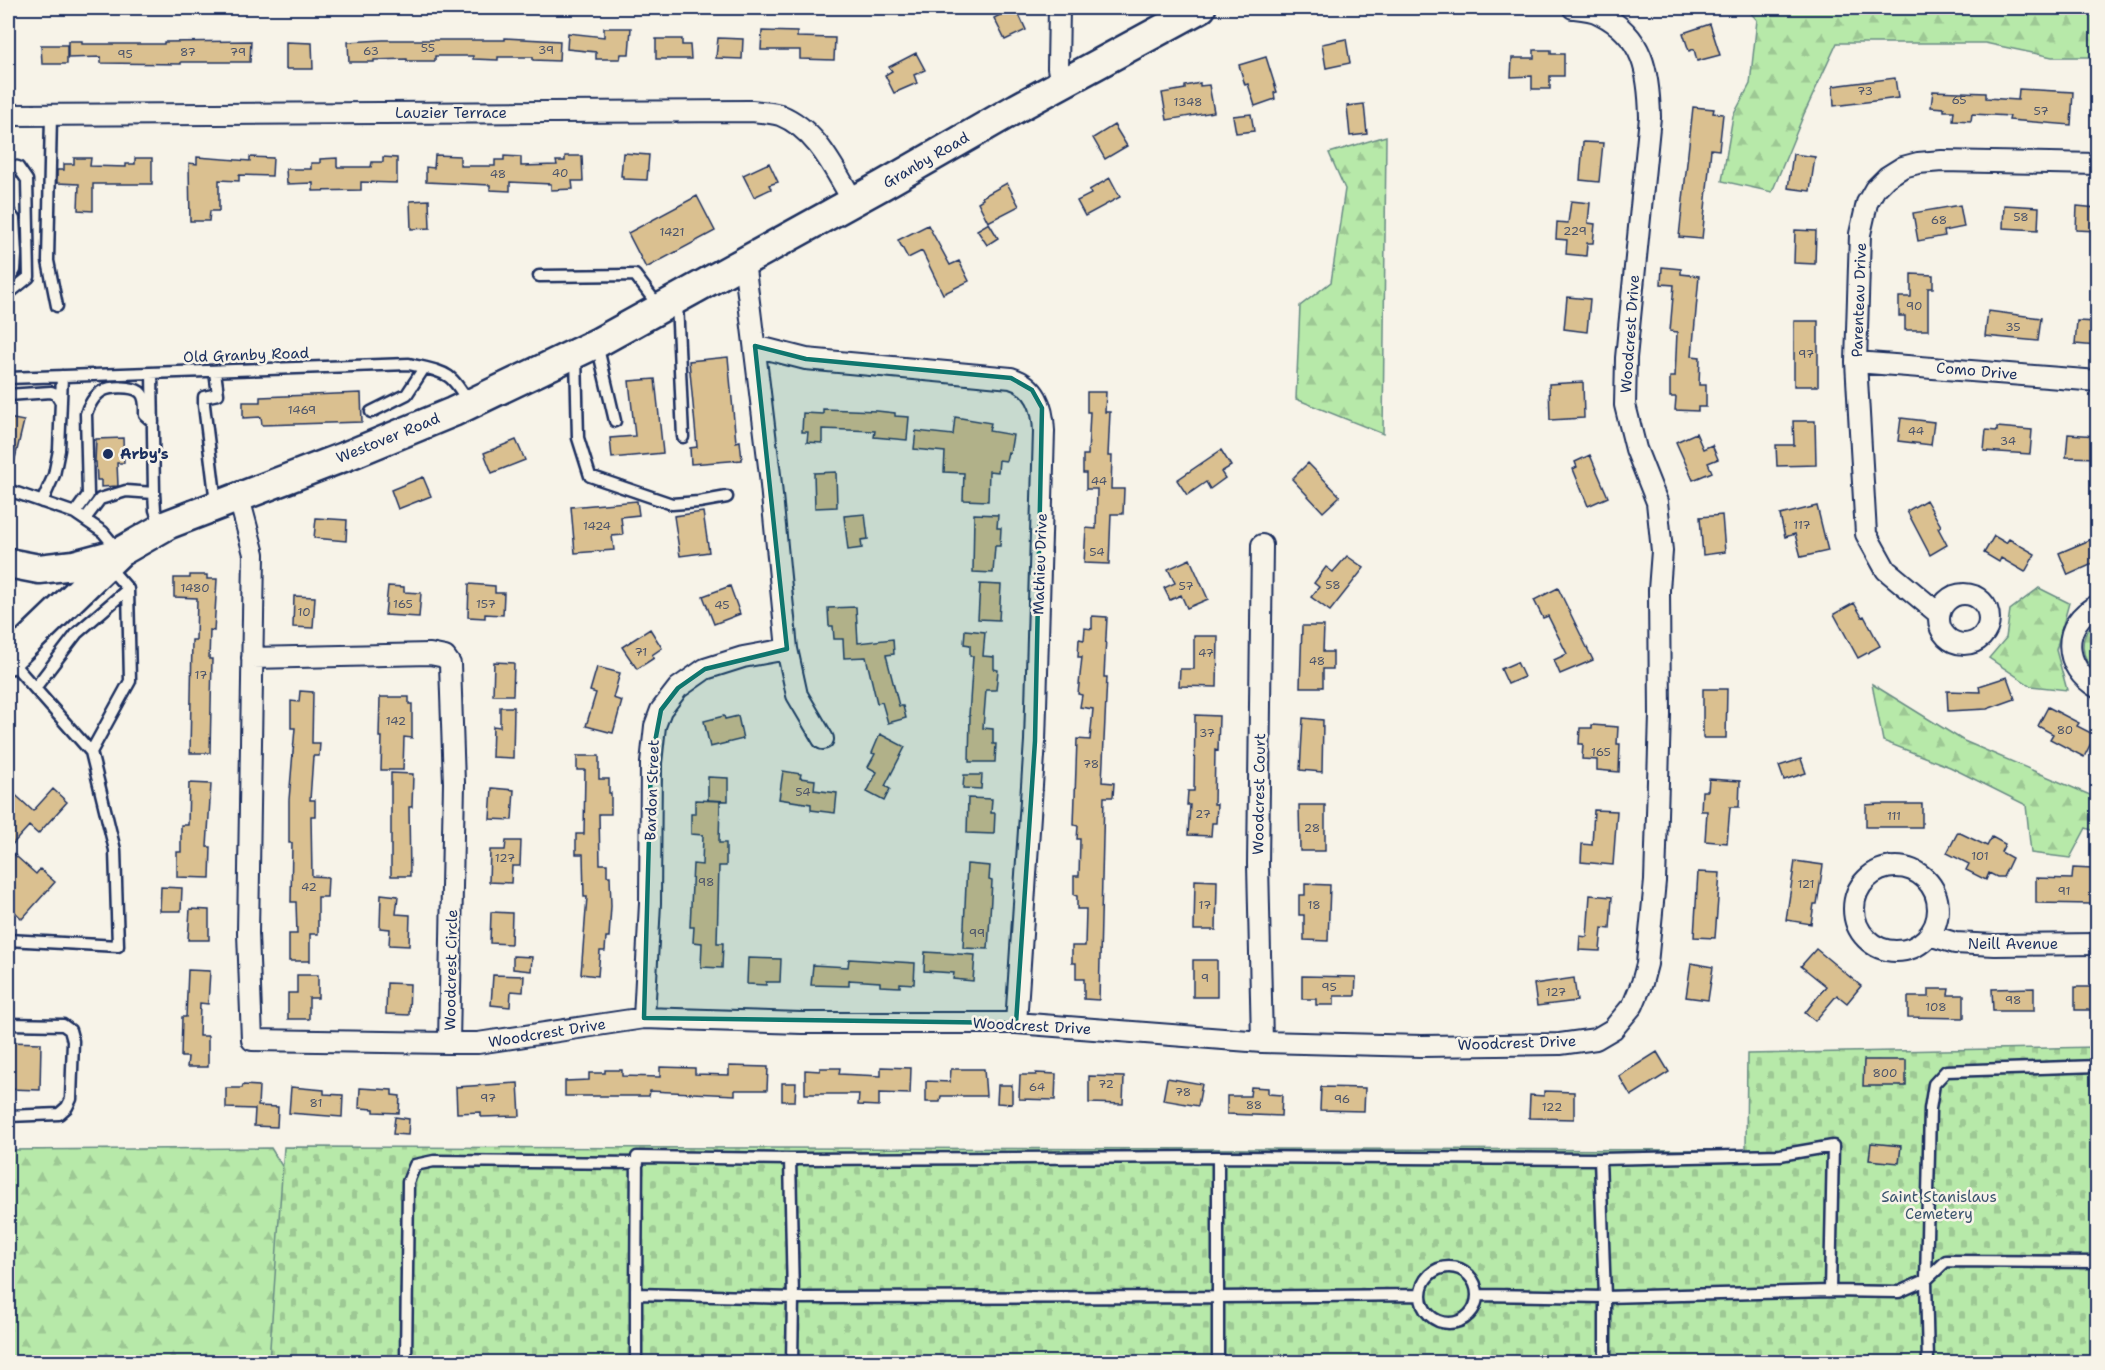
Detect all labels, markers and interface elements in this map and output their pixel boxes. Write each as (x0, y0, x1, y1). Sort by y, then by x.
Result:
house number: 55 (421, 40, 435, 56)
house number: 39 (538, 42, 554, 58)
house number: 63 (363, 43, 379, 59)
house number: 87 (180, 44, 196, 60)
house number: 79 (230, 44, 246, 60)
house number: 95 (117, 46, 133, 62)
house number: 73 (1857, 83, 1873, 99)
house number: 65 (1951, 92, 1967, 108)
house number: 1348 (1174, 94, 1202, 110)
street label: Lauzier Terrace (395, 103, 507, 123)
house number: 57 (2033, 103, 2049, 119)
street label: Granby Road (879, 127, 973, 193)
house number: 40 (552, 165, 568, 181)
house number: 48 (490, 166, 506, 182)
house number: 58 (2013, 209, 2029, 225)
house number: 68 (1931, 212, 1947, 228)
house number: 229 (1563, 223, 1587, 239)
house number: 1421 (660, 224, 684, 240)
street label: Parenteau Drive (1847, 242, 1871, 358)
street label: Woodcrest Drive (1616, 274, 1644, 394)
house number: 90 (1906, 298, 1922, 314)
house number: 35 (2005, 319, 2021, 335)
street label: Old Granby Road (183, 343, 310, 367)
house number: 97 (1798, 346, 1814, 362)
street label: Como Drive (1935, 357, 2019, 385)
house number: 1469 (288, 402, 316, 418)
street label: Westover Road (333, 408, 443, 468)
house number: 44 (1908, 423, 1924, 439)
house number: 34 (2000, 433, 2016, 449)
place label: Arby's (120, 444, 169, 464)
marker: Arby's (101, 447, 115, 461)
house number: 44 (1091, 473, 1107, 489)
street label: Mathieu Drive (1028, 513, 1052, 615)
house number: 117 (1793, 517, 1811, 533)
house number: 1424 (583, 518, 611, 534)
house number: 54 (1089, 544, 1105, 560)
house number: 58 (1325, 577, 1341, 593)
house number: 57 (1178, 578, 1194, 594)
house number: 1480 (180, 580, 210, 596)
house number: 165 (393, 596, 413, 612)
house number: 157 (476, 596, 496, 612)
house number: 45 (714, 597, 730, 613)
house number: 10 (297, 604, 311, 620)
house number: 71 (635, 644, 647, 660)
house number: 47 (1198, 645, 1214, 661)
house number: 48 (1309, 653, 1325, 669)
house number: 17 (195, 667, 207, 683)
house number: 142 (386, 713, 406, 729)
house number: 80 (2057, 722, 2073, 738)
house number: 37 (1199, 725, 1215, 741)
street label: Woodcrest Court (1248, 733, 1270, 855)
street label: Bardon Street (640, 739, 664, 841)
house number: 165 (1591, 744, 1611, 760)
house number: 78 (1083, 756, 1099, 772)
house number: 54 (795, 784, 811, 800)
house number: 27 (1195, 806, 1211, 822)
house number: 111 (1887, 808, 1901, 824)
house number: 28 (1304, 820, 1320, 836)
house number: 101 (1971, 848, 1989, 864)
house number: 127 (495, 850, 515, 866)
house number: 98 (698, 874, 714, 890)
house number: 121 (1797, 876, 1815, 892)
house number: 42 (301, 879, 317, 895)
house number: 91 (2057, 883, 2071, 899)
house number: 17 (1199, 897, 1211, 913)
house number: 18 (1307, 897, 1321, 913)
street label: Woodcrest Circle (440, 909, 462, 1031)
house number: 99 (969, 925, 985, 941)
street label: Neill Avenue (1968, 934, 2058, 954)
house number: 9 (1201, 970, 1209, 986)
house number: 95 (1321, 979, 1337, 995)
house number: 127 (1546, 984, 1566, 1000)
house number: 98 (2005, 992, 2021, 1008)
house number: 108 (1925, 999, 1947, 1015)
street label: Woodcrest Drive (972, 1013, 1092, 1039)
street label: Woodcrest Drive (487, 1014, 607, 1052)
street label: Woodcrest Drive (1457, 1031, 1577, 1055)
house number: 800 (1873, 1065, 1897, 1081)
house number: 72 (1098, 1076, 1114, 1092)
house number: 64 (1029, 1079, 1045, 1095)
house number: 78 (1175, 1084, 1191, 1100)
house number: 97 (480, 1090, 496, 1106)
house number: 96 (1334, 1091, 1350, 1107)
house number: 81 (310, 1095, 322, 1111)
house number: 88 (1246, 1097, 1262, 1113)
house number: 122 (1542, 1099, 1562, 1115)
park label: Saint Stanislaus Cemetery (1881, 1187, 1997, 1224)

